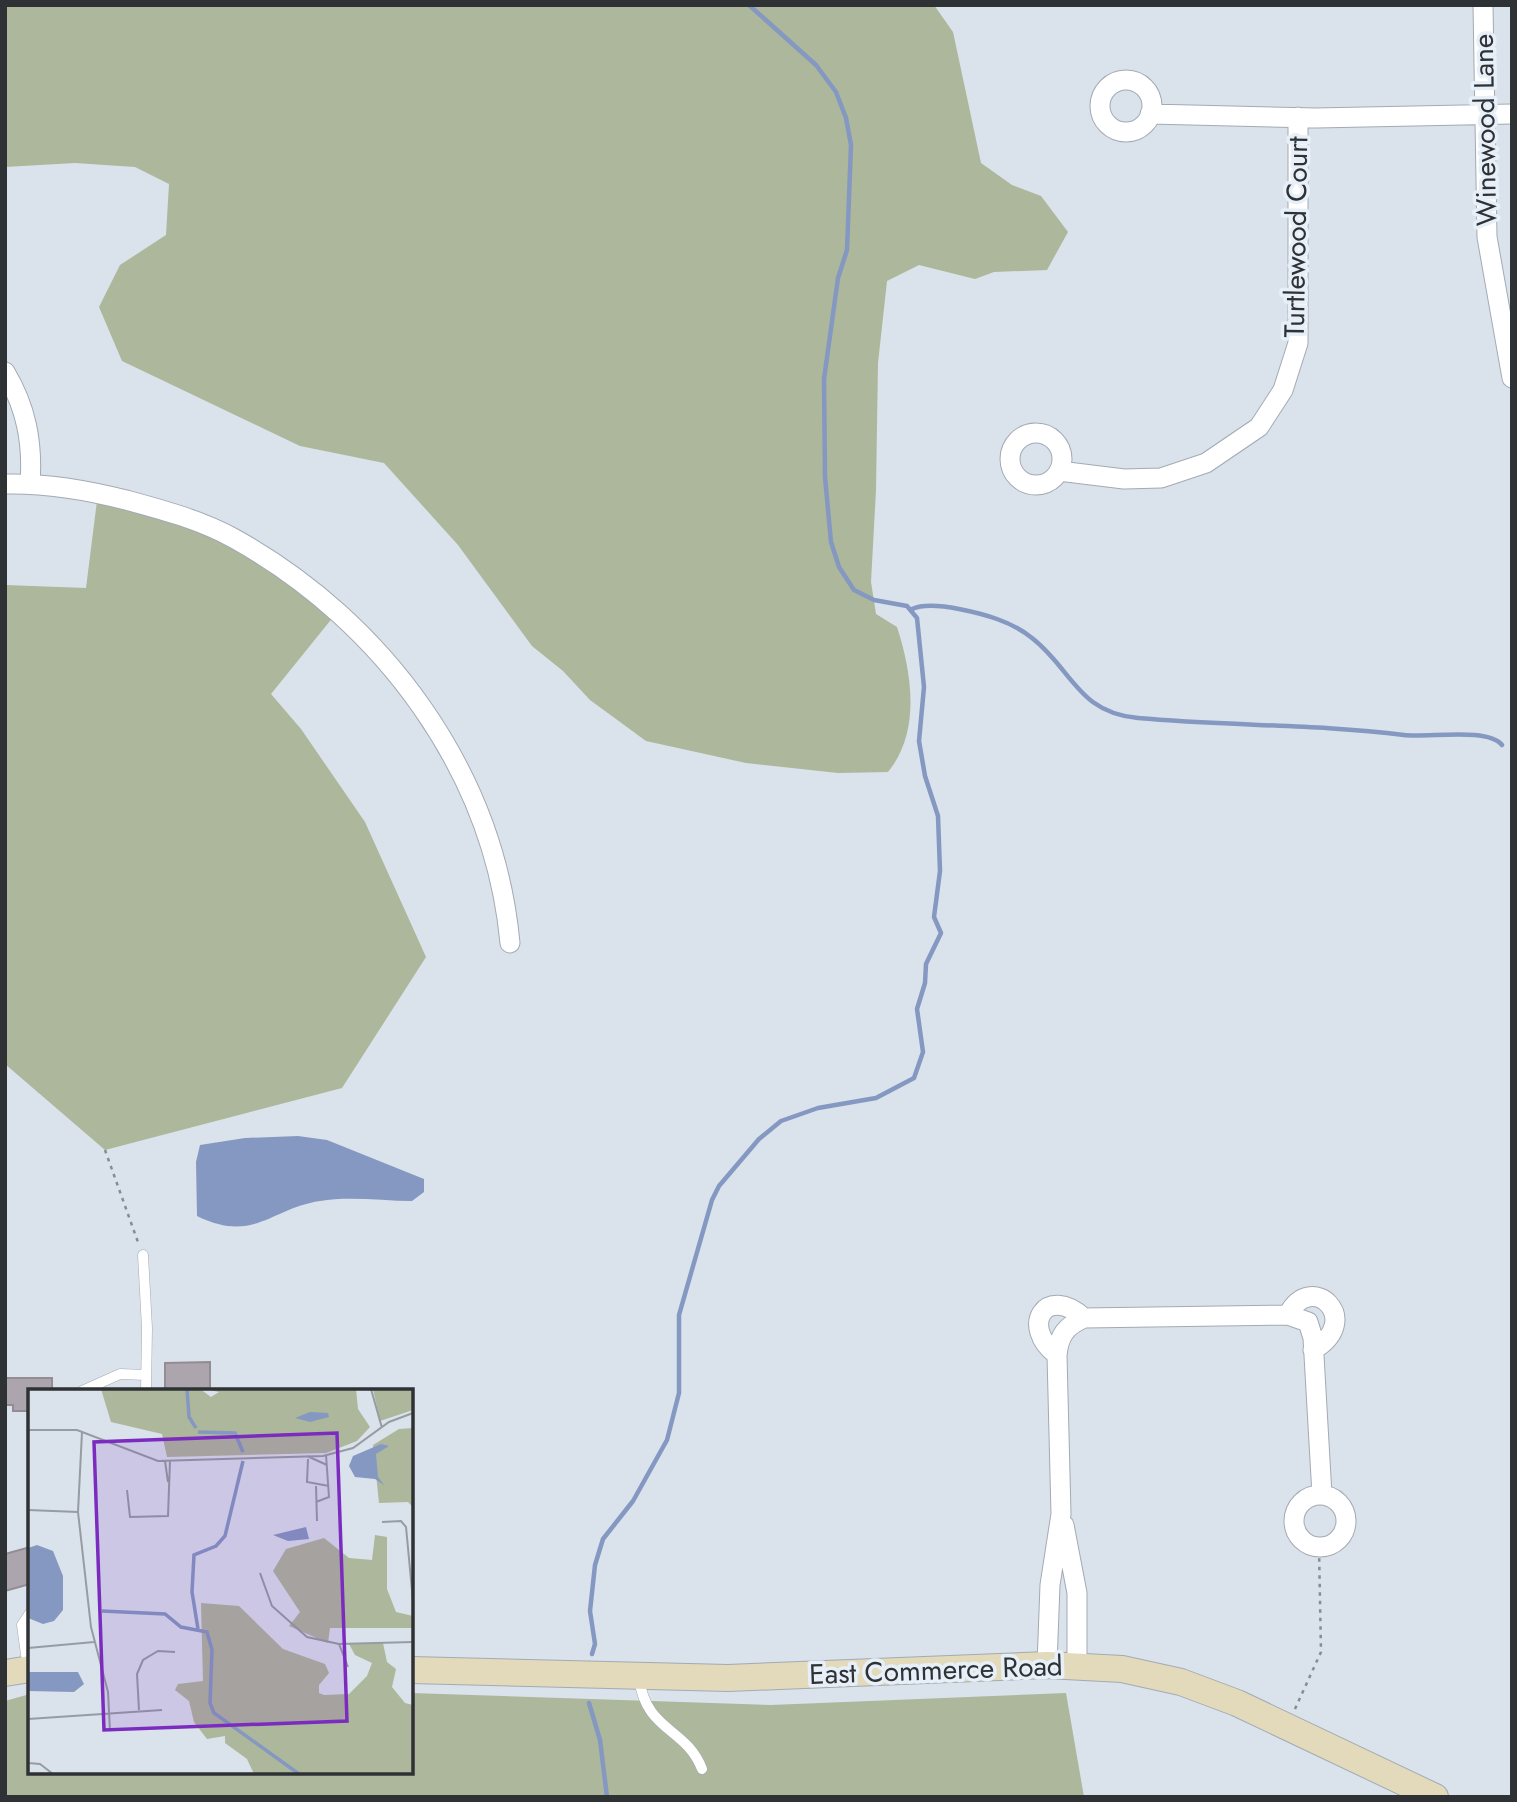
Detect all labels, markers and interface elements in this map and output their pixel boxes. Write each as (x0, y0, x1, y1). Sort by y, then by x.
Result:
street label: Winewood Lane (1463, 33, 1507, 227)
street label: Turtlewood Court (1274, 136, 1318, 338)
inset map (28, 1389, 413, 1774)
street label: East Commerce Road (809, 1645, 1063, 1695)

